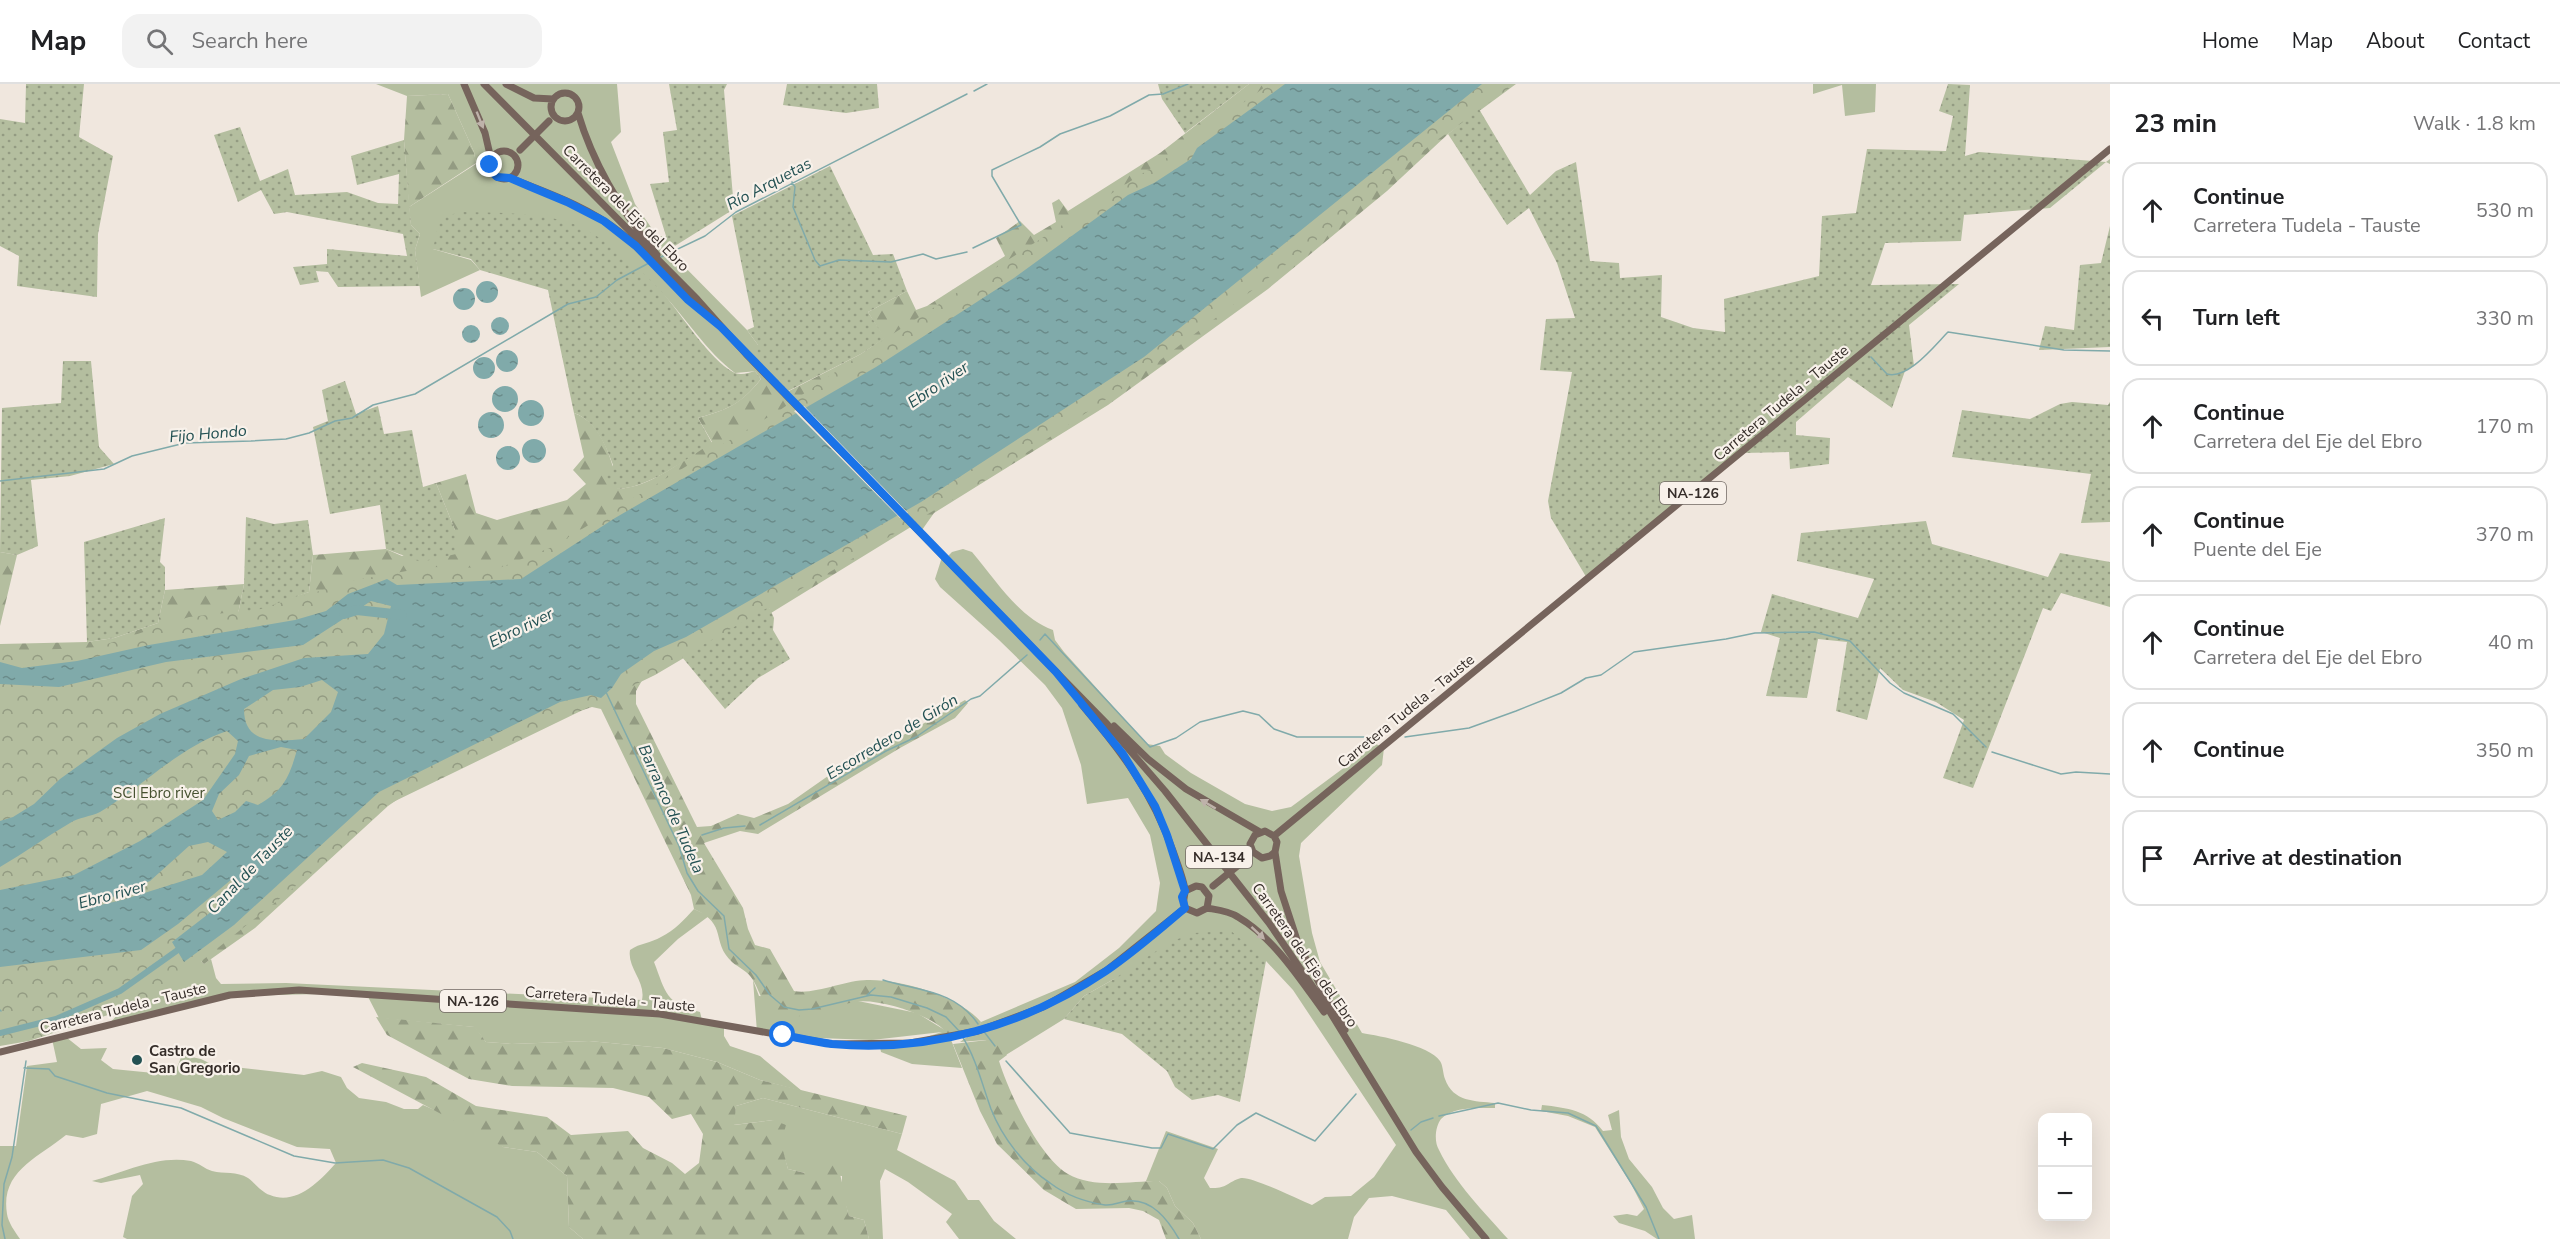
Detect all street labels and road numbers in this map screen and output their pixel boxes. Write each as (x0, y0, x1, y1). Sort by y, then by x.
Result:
street label: Carretera del Eje del Ebro (558, 140, 694, 276)
street label: Carretera Tudela - Tauste (1709, 340, 1853, 466)
road number: NA-126 (1660, 482, 1726, 504)
street label: Carretera Tudela - Tauste (1333, 649, 1479, 773)
road number: NA-134 (1186, 846, 1252, 868)
street label: Carretera del Eje del Ebro (1247, 879, 1363, 1031)
street label: Carretera Tudela - Tauste (38, 978, 208, 1038)
street label: Carretera Tudela - Tauste (524, 982, 696, 1016)
road number: NA-126 (440, 990, 506, 1012)

